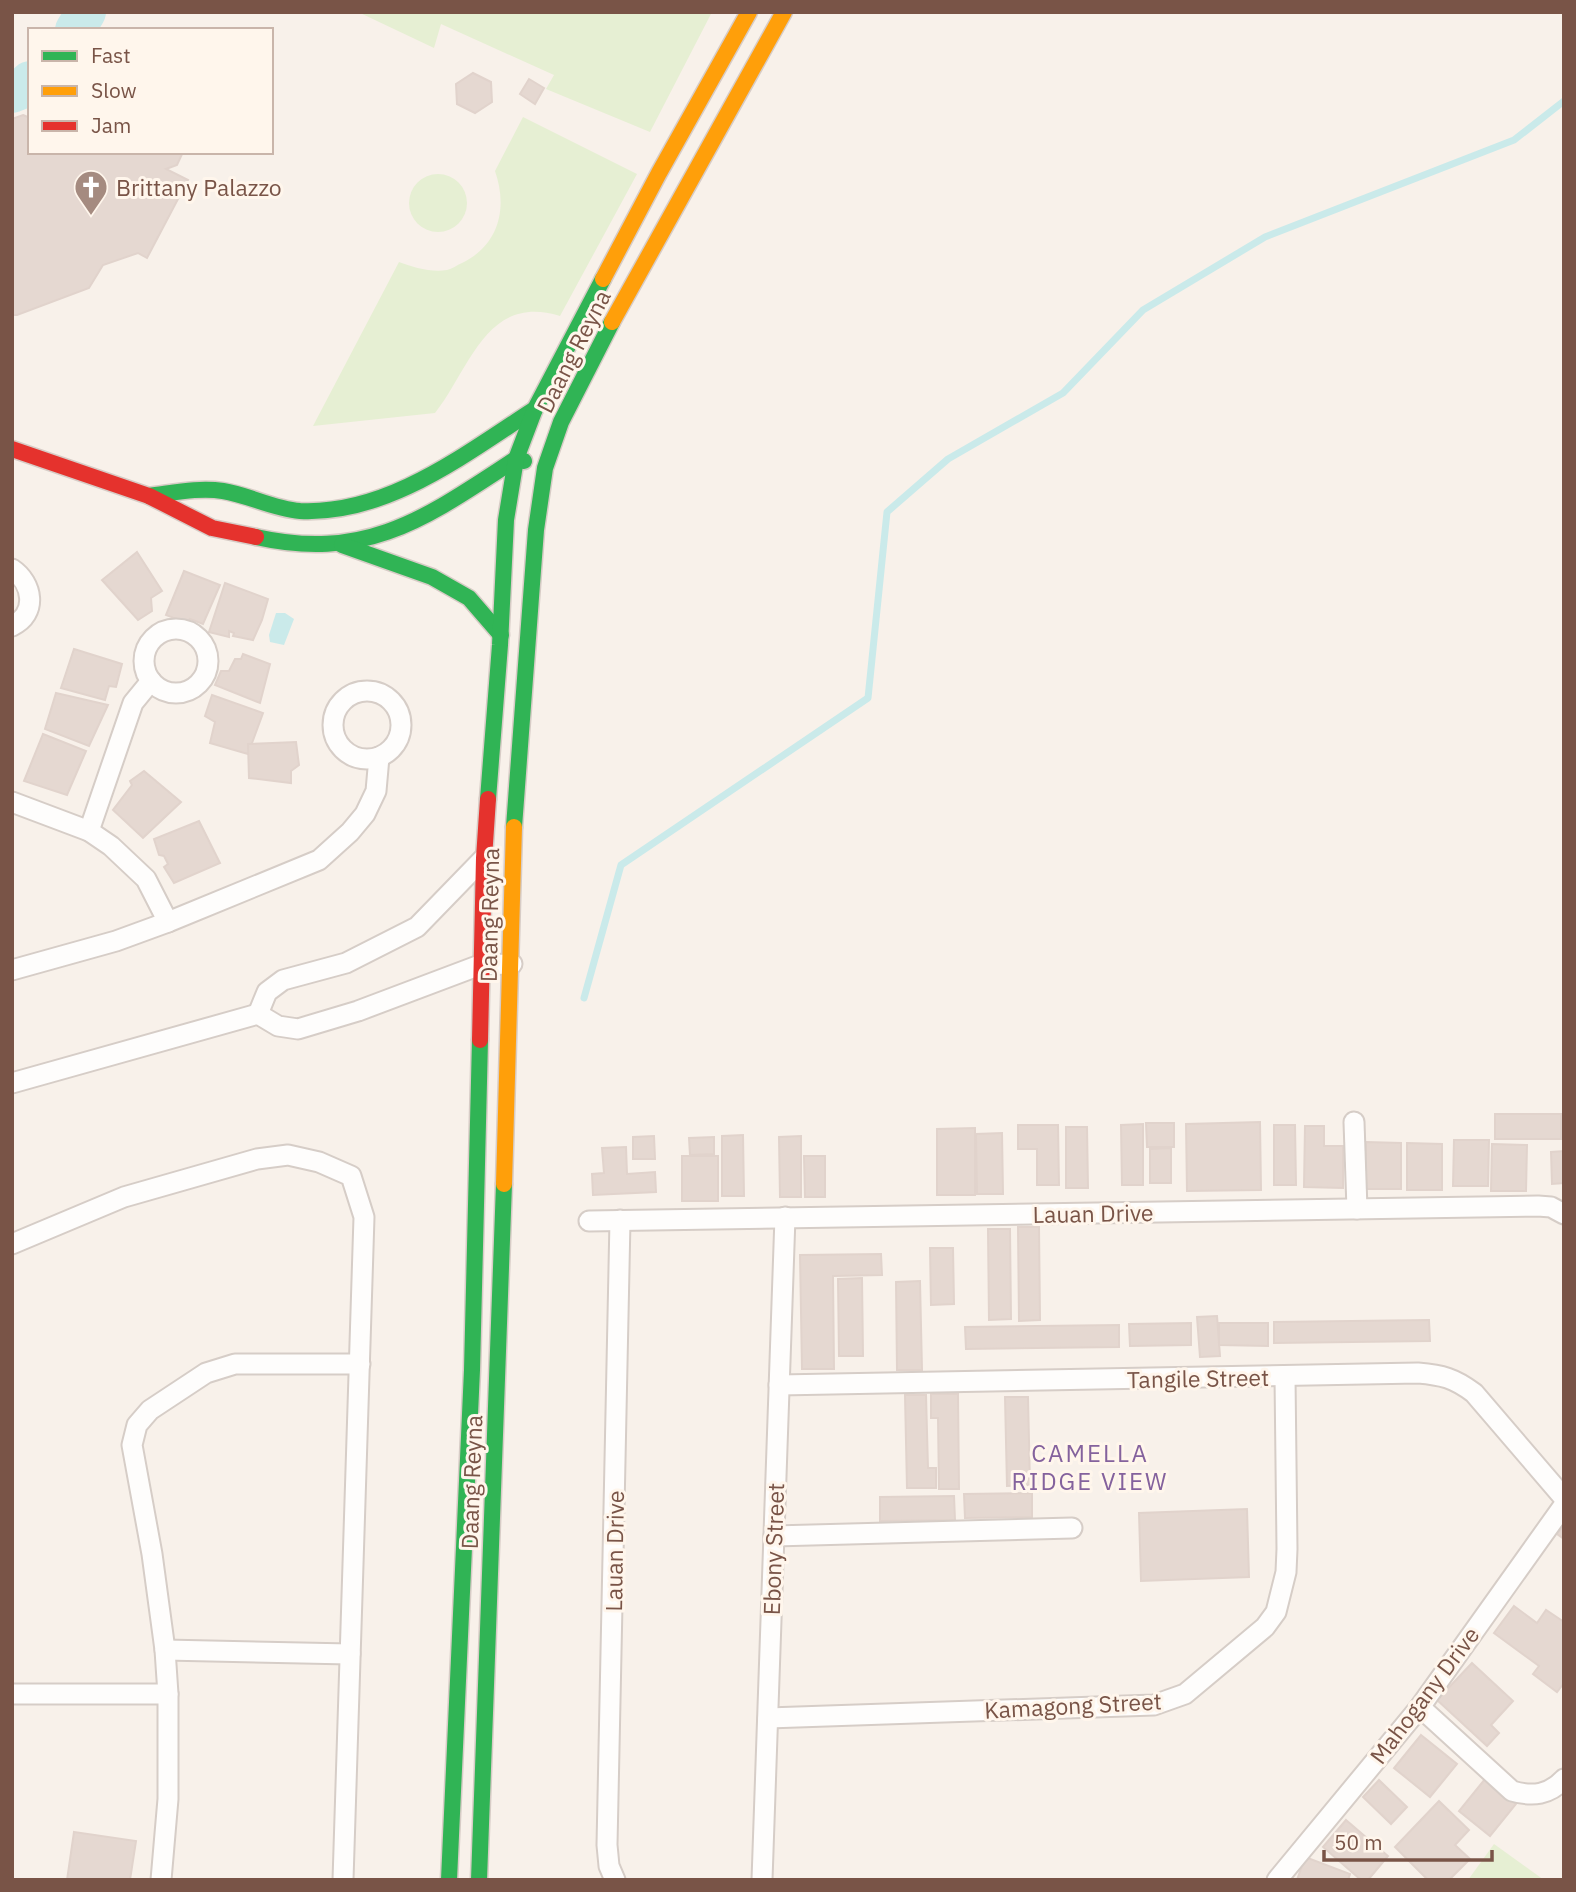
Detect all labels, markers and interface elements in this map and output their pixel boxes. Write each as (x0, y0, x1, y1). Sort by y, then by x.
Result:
legend (28, 28, 273, 154)
text: Fast (91, 41, 131, 69)
text: Slow (91, 76, 137, 104)
text: Jam (91, 111, 131, 139)
church icon: Brittany Palazzo (72, 168, 110, 217)
place label: Brittany Palazzo (116, 172, 282, 202)
street label: Daang Reyna (529, 284, 617, 418)
street label: Daang Reyna (473, 848, 505, 982)
street label: Lauan Drive (1032, 1197, 1154, 1229)
street label: Tangile Street (1127, 1362, 1269, 1394)
street label: Daang Reyna (454, 1414, 488, 1550)
district label: CAMELLA RIDGE VIEW (1012, 1437, 1169, 1497)
street label: Ebony Street (756, 1482, 790, 1616)
street label: Lauan Drive (598, 1490, 630, 1612)
street label: Mahogany Drive (1363, 1620, 1485, 1770)
street label: Kamagong Street (984, 1685, 1162, 1725)
scale bar (1324, 1818, 1492, 1862)
text: 50 m (1334, 1828, 1383, 1856)

